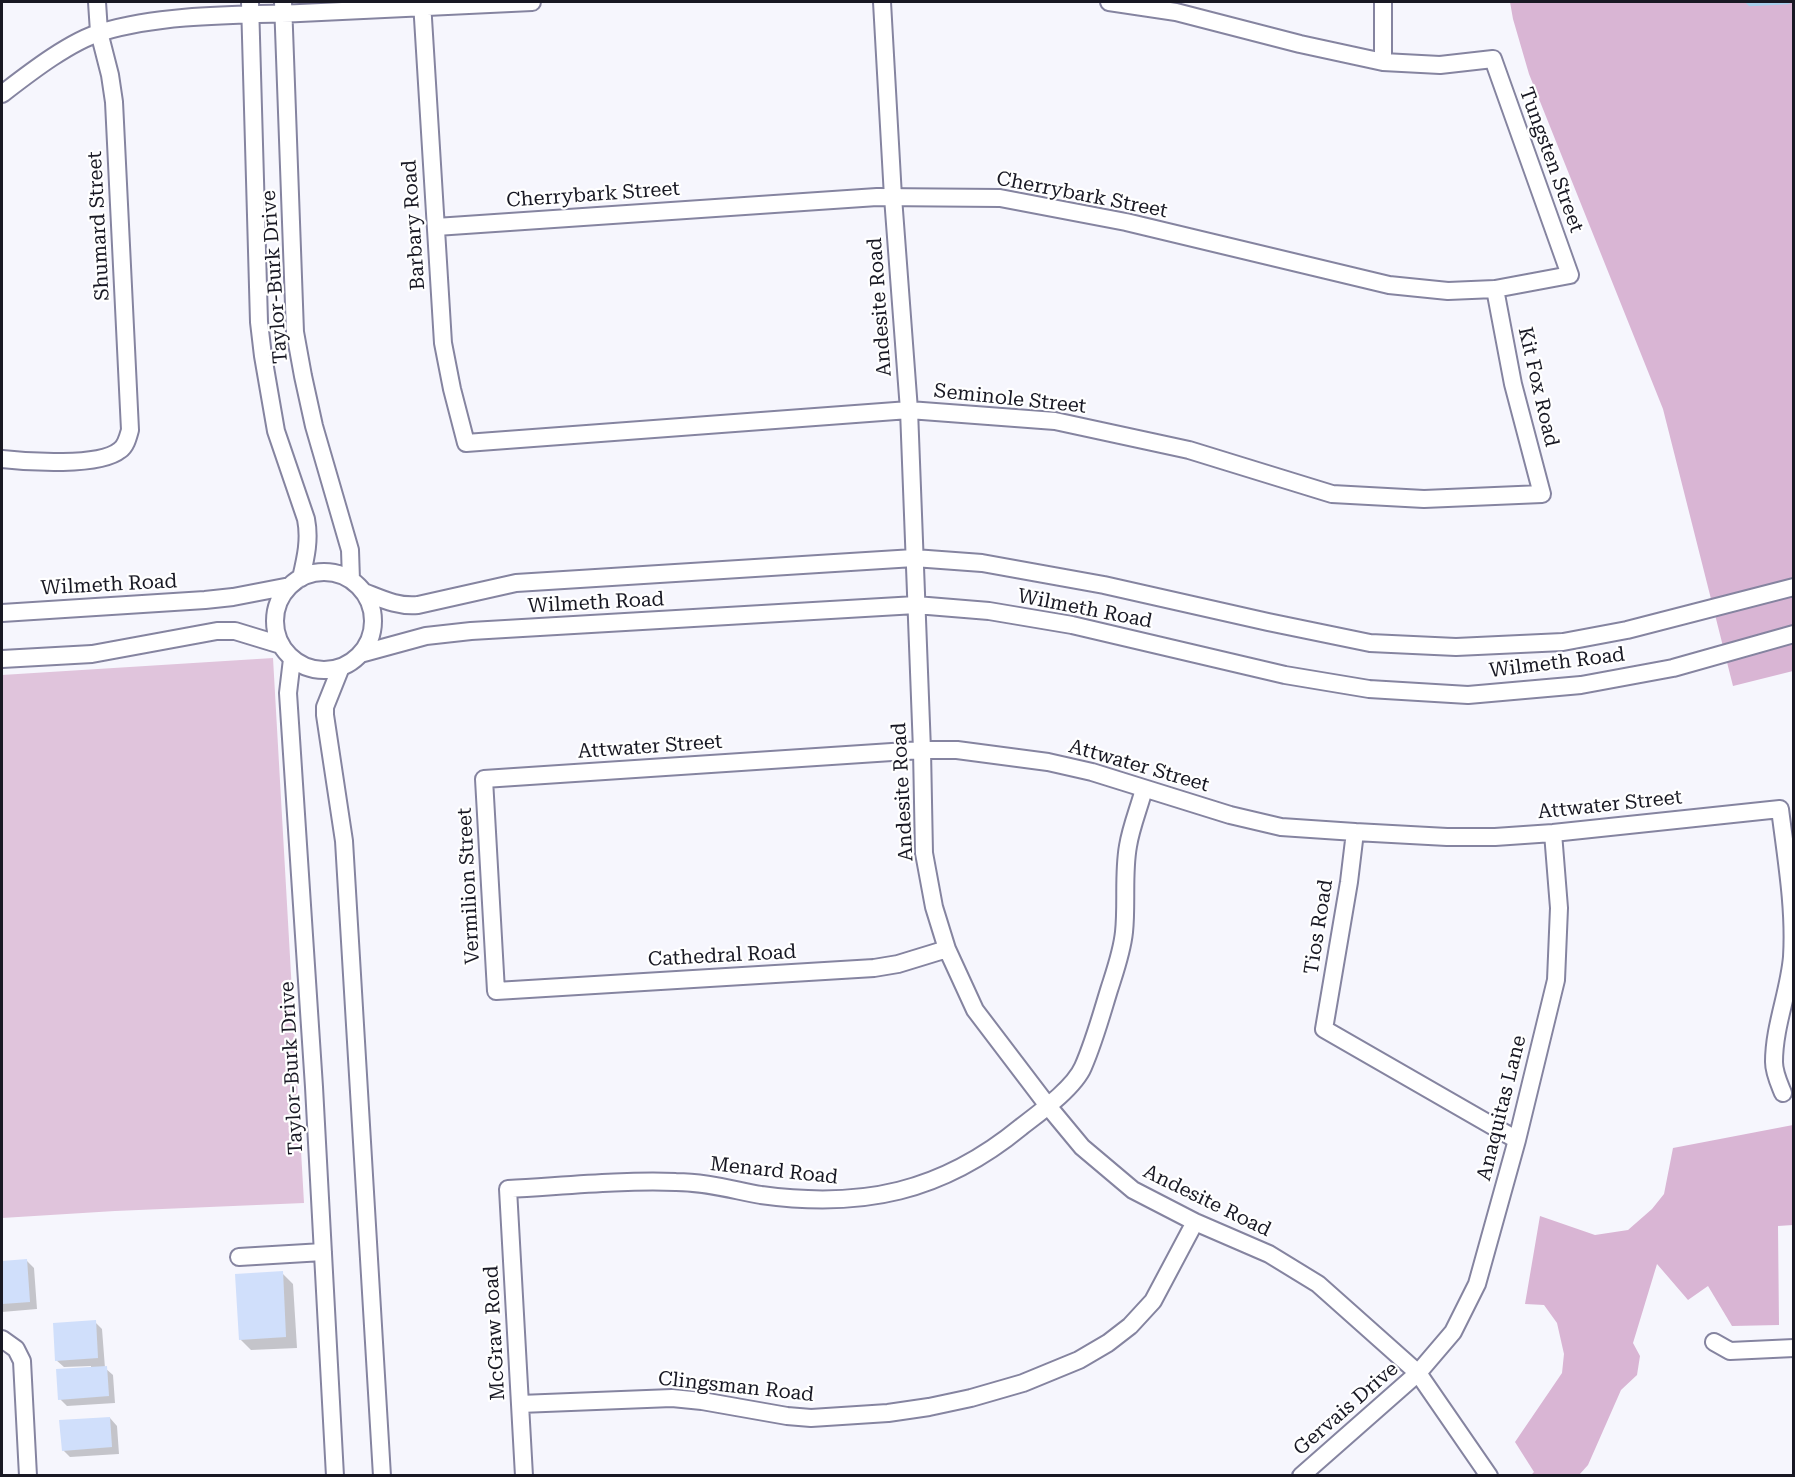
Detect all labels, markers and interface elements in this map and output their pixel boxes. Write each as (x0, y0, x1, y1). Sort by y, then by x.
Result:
street label: Tungsten Street (1514, 84, 1588, 236)
street label: Shumard Street (83, 150, 115, 302)
street label: Barbary Road (397, 159, 431, 291)
street label: Cherrybark Street (994, 167, 1170, 223)
street label: Cherrybark Street (505, 177, 681, 213)
street label: Taylor-Burk Drive (257, 189, 293, 365)
street label: Andesite Road (863, 237, 897, 377)
street label: Kit Fox Road (1513, 325, 1563, 449)
street label: Seminole Street (933, 379, 1087, 419)
street label: Wilmeth Road (40, 569, 178, 601)
street label: Wilmeth Road (1016, 584, 1154, 634)
street label: Wilmeth Road (527, 587, 665, 619)
street label: Wilmeth Road (1488, 643, 1626, 683)
street label: Andesite Road (887, 722, 919, 862)
street label: Attwater Street (577, 730, 723, 764)
street label: Attwater Street (1066, 735, 1212, 797)
street label: Attwater Street (1537, 785, 1683, 825)
street label: Vermilion Street (453, 807, 485, 965)
street label: Tios Road (1300, 878, 1338, 976)
street label: Cathedral Road (647, 940, 797, 972)
street label: Taylor-Burk Drive (275, 981, 309, 1155)
street label: Anaquitas Lane (1472, 1033, 1532, 1183)
street label: Menard Road (709, 1152, 839, 1190)
street label: Andesite Road (1139, 1160, 1275, 1242)
street label: McGraw Road (479, 1265, 511, 1401)
street label: Gervais Drive (1289, 1357, 1403, 1461)
street label: Clingsman Road (657, 1367, 815, 1407)

